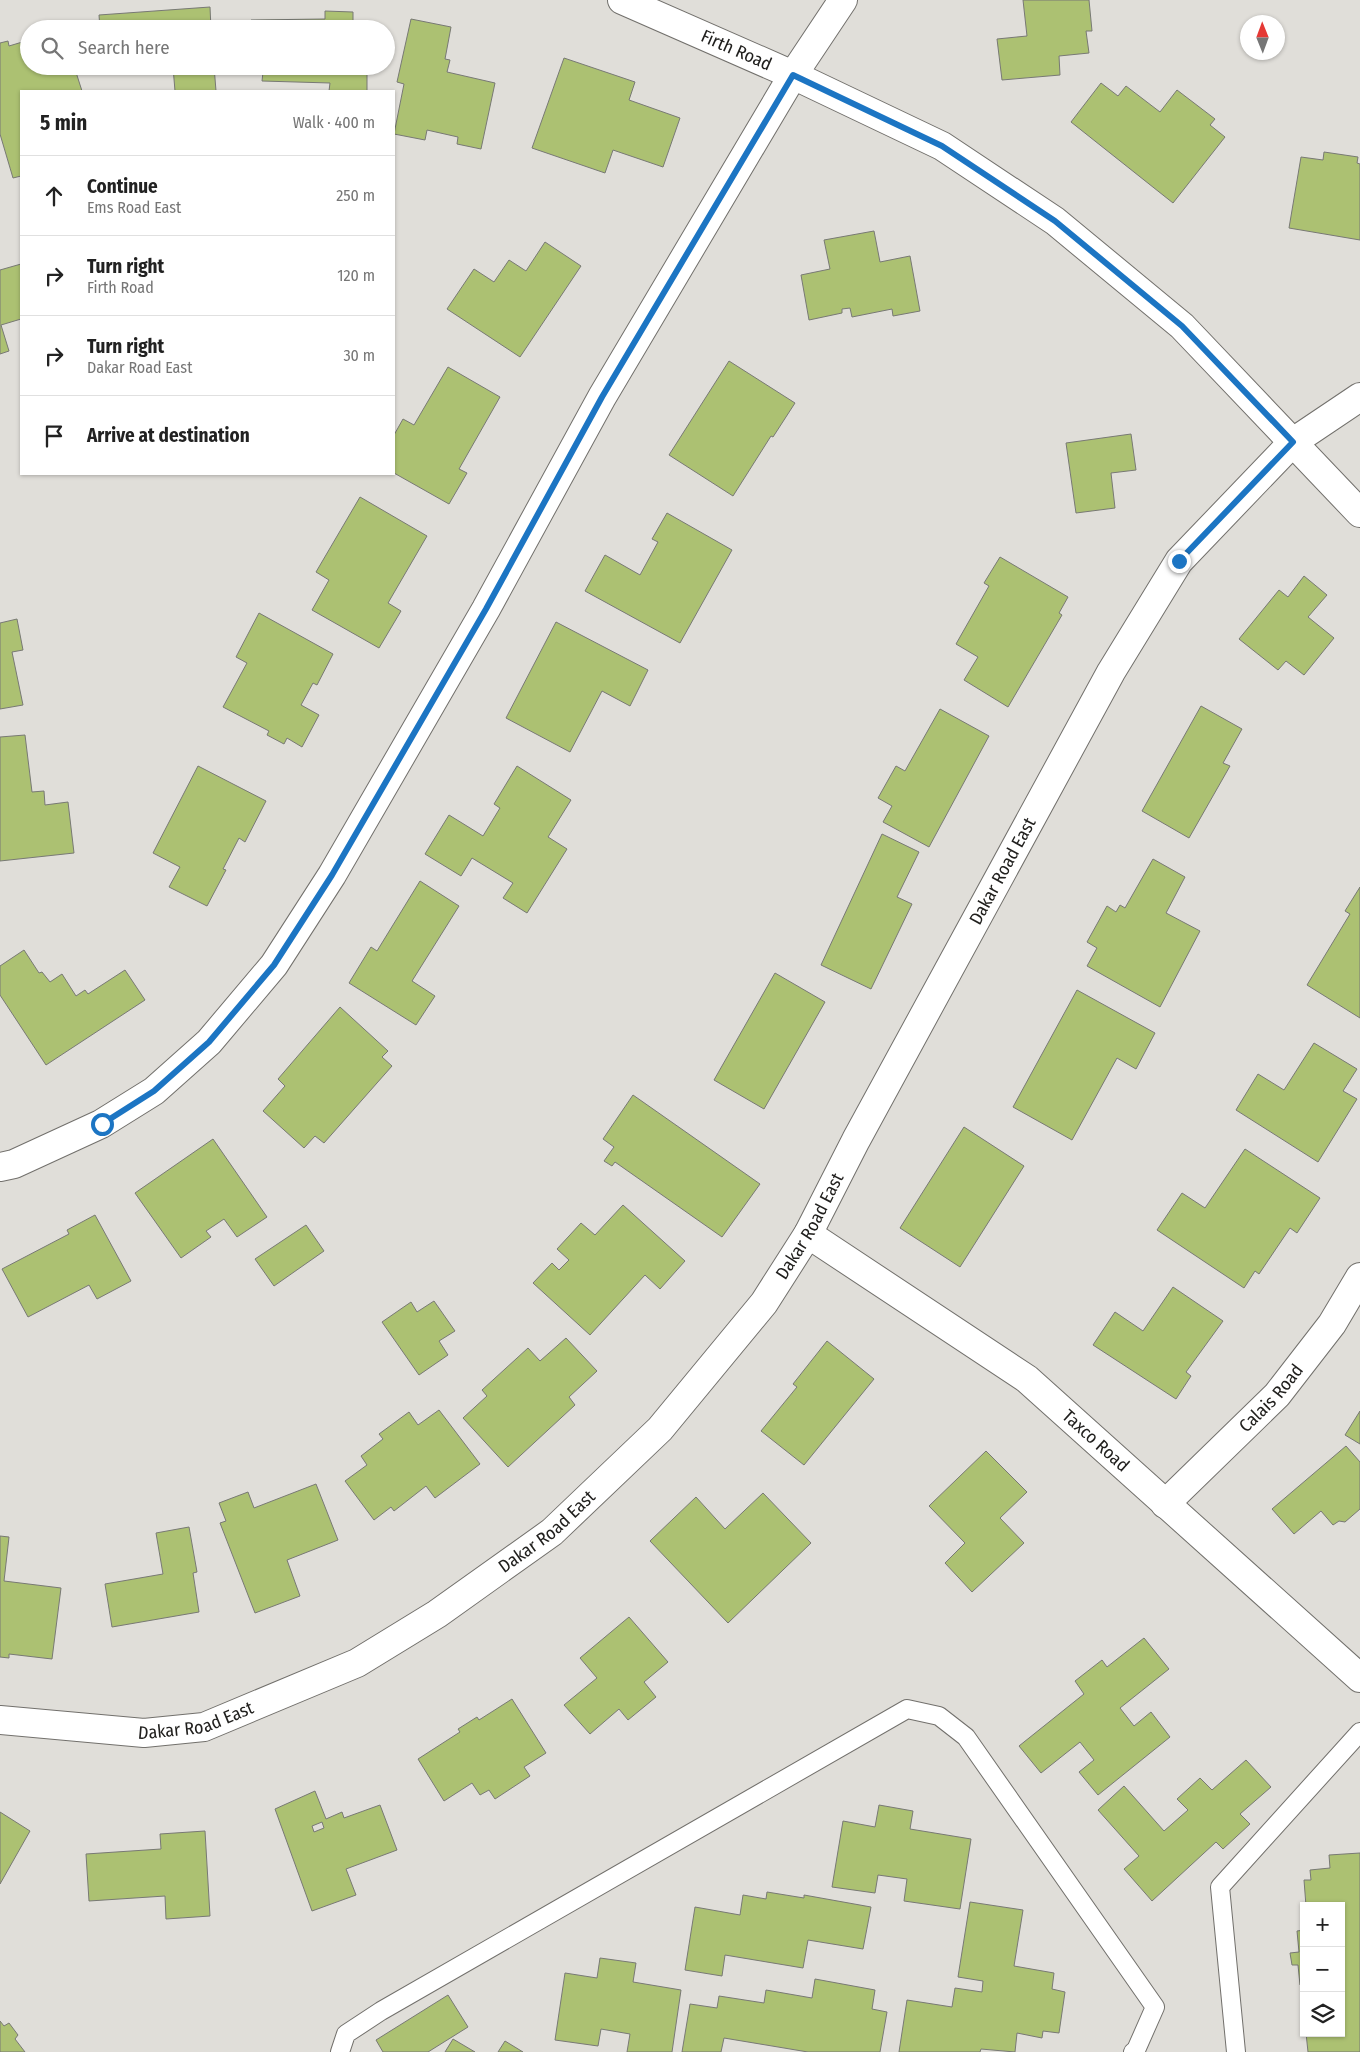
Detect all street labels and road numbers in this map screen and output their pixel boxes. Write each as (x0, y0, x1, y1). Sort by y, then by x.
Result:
street label: Firth Road (698, 25, 775, 75)
street label: Dakar Road East (964, 814, 1041, 928)
street label: Dakar Road East (771, 1169, 848, 1283)
street label: Calais Road (1234, 1360, 1308, 1437)
street label: Taxco Road (1058, 1405, 1134, 1476)
street label: Dakar Road East (494, 1486, 600, 1578)
street label: Dakar Road East (137, 1697, 257, 1744)

